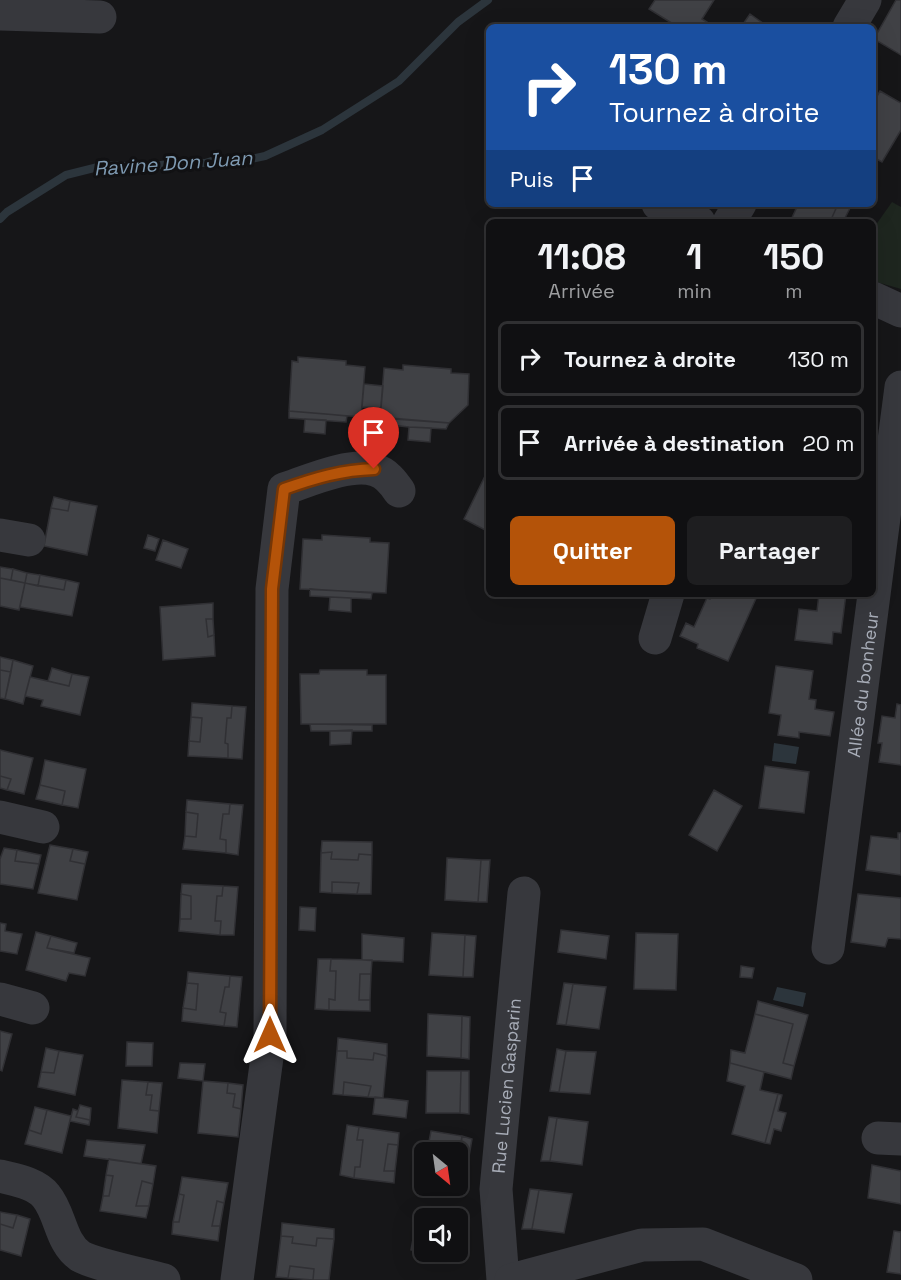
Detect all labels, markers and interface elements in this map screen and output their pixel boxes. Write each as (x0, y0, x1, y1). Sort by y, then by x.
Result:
text: 130 m (609, 43, 727, 96)
icon: right (510, 48, 588, 126)
text: Tournez à droite (609, 95, 819, 130)
water label: Ravine Don Juan (93, 144, 254, 182)
icon: arrive (566, 162, 599, 195)
text: Puis (510, 165, 554, 193)
text: 11:08 (538, 234, 626, 280)
text: 1 (686, 234, 703, 280)
text: 150 (763, 234, 824, 280)
text: Arrivée (548, 278, 615, 304)
text: min (677, 278, 712, 304)
text: m (785, 278, 802, 304)
icon: right (513, 342, 546, 375)
text: Tournez à droite (564, 345, 736, 373)
text: 130 m (788, 345, 849, 373)
pin (348, 407, 399, 469)
icon: arrive (357, 416, 390, 449)
icon: arrive (513, 426, 546, 459)
text: Arrivée à destination (564, 429, 785, 457)
text: 20 m (803, 429, 855, 457)
button: Quitter (510, 516, 675, 585)
button: Partager (687, 516, 852, 585)
street label: Allée du bonheur (841, 610, 883, 758)
street label: Rue Lucien Gasparin (486, 997, 526, 1174)
position arrow (238, 1003, 302, 1067)
north arrow (414, 1142, 468, 1196)
map controls (414, 1142, 468, 1262)
button: sound (414, 1208, 468, 1262)

